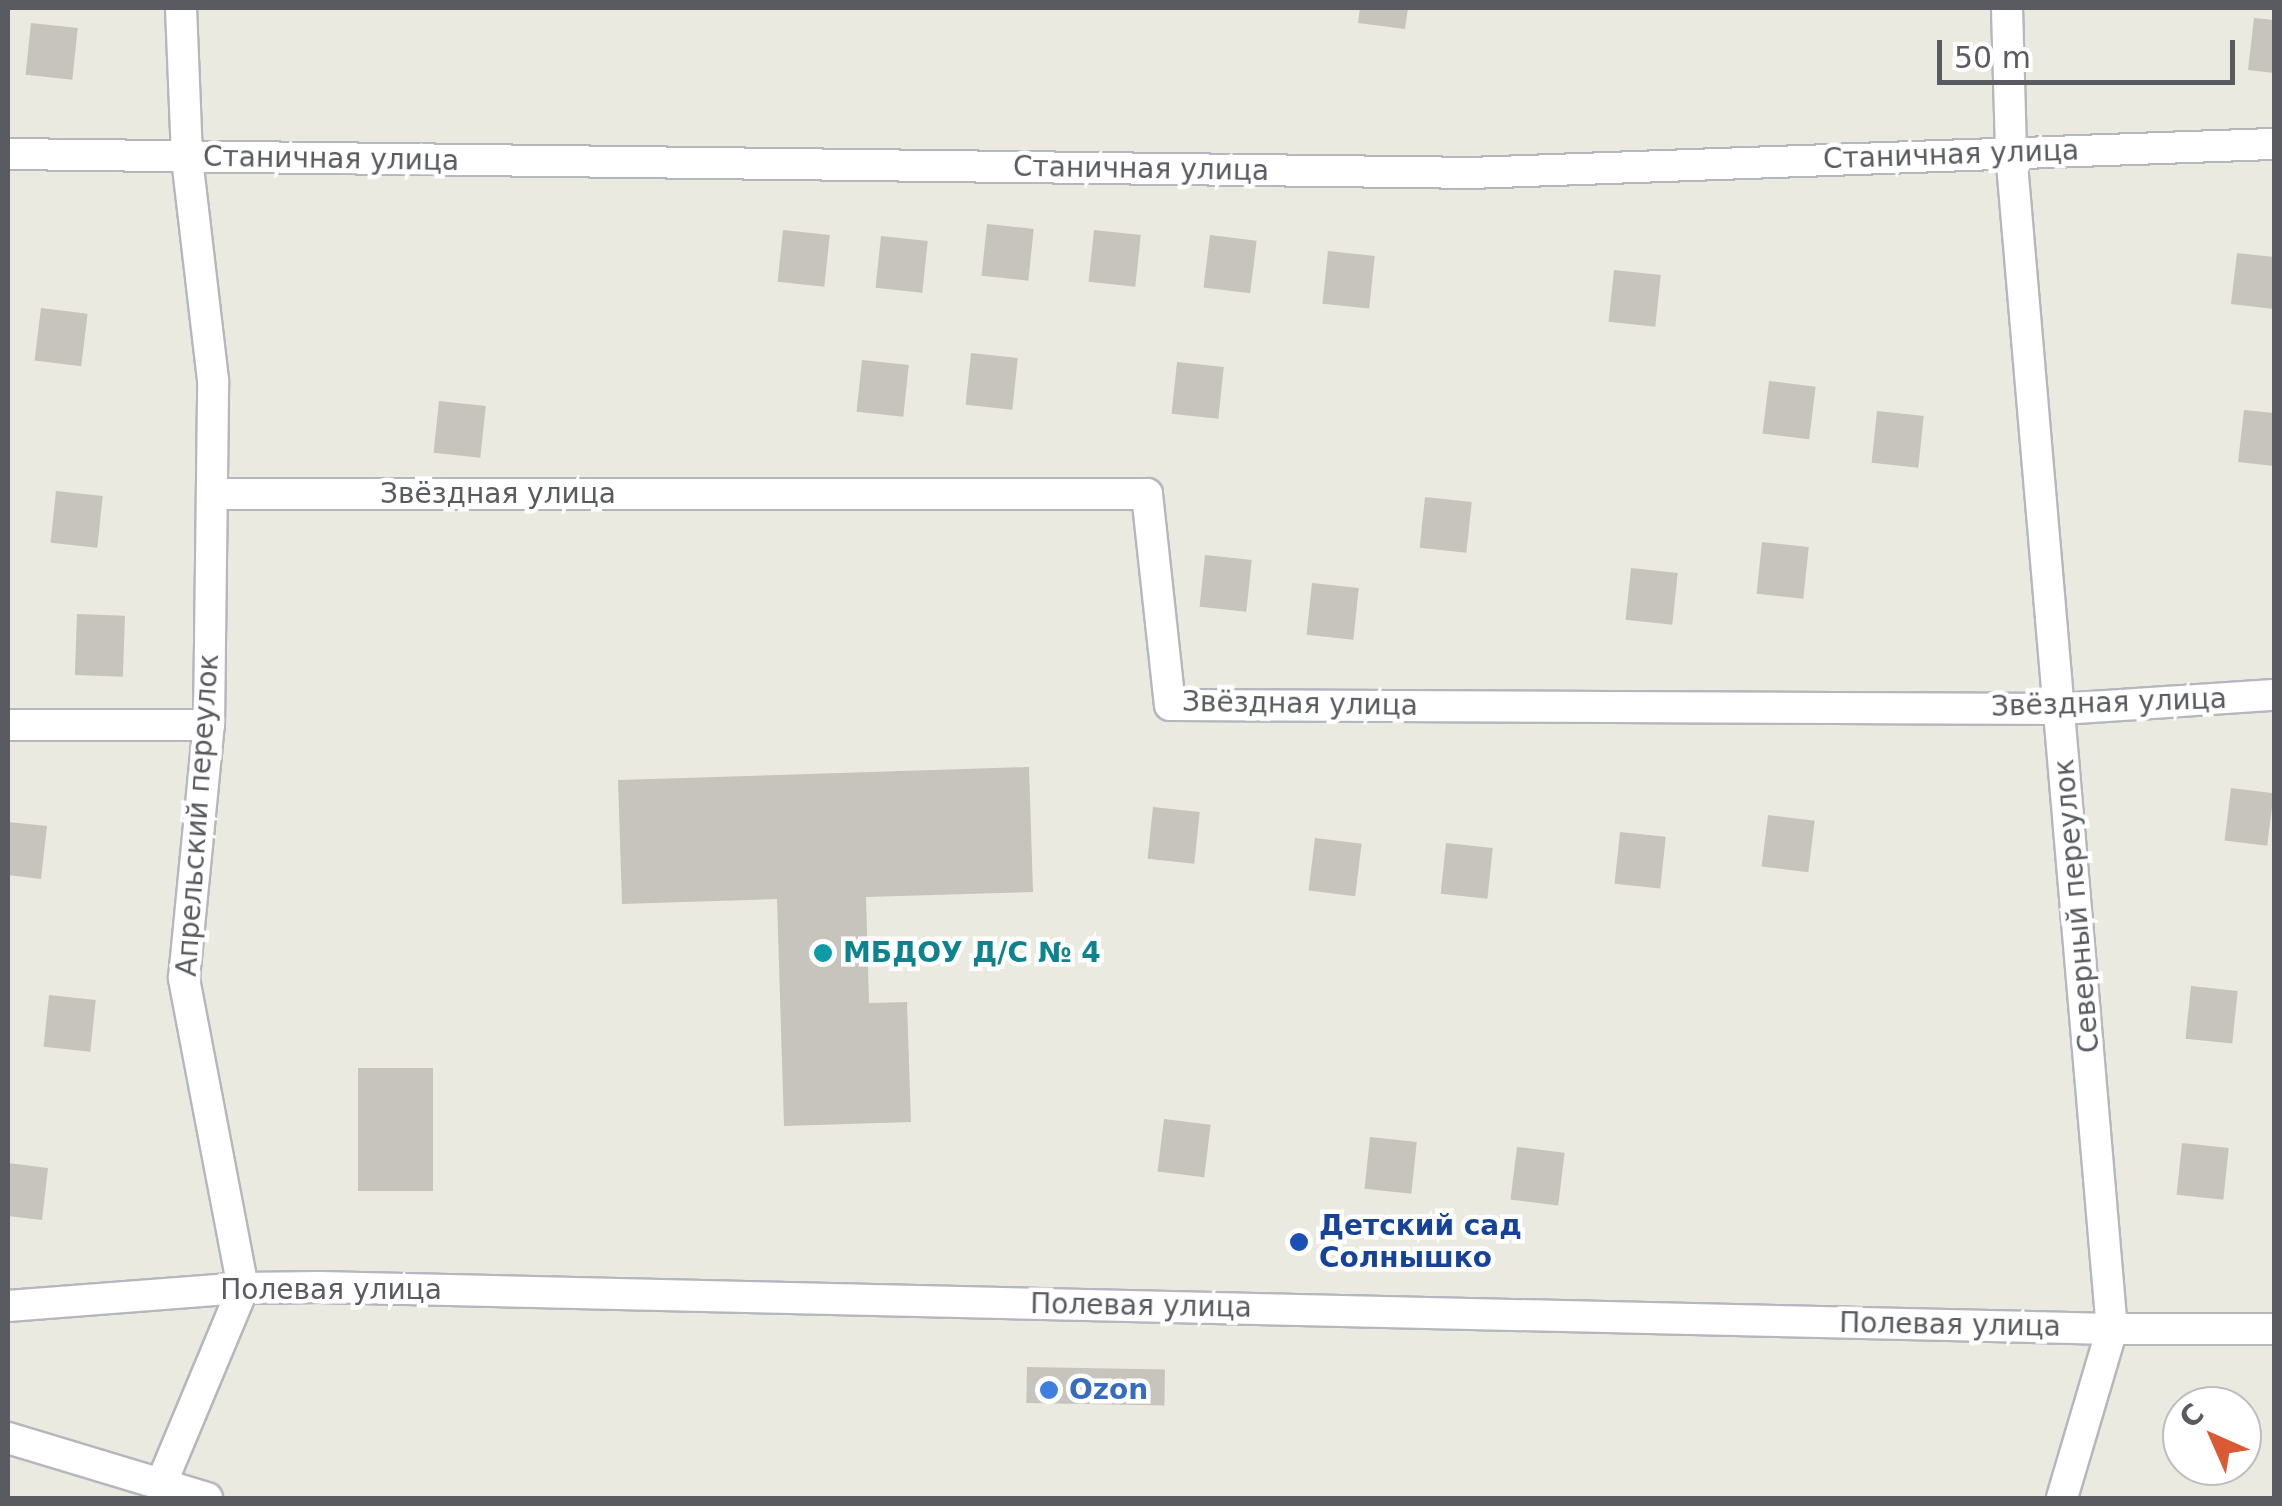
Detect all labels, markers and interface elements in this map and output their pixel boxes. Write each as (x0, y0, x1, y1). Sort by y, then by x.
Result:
scale bar (1942, 20, 2240, 82)
text: 50 m (1954, 40, 2031, 75)
street label: Станичная улица (1822, 134, 2080, 176)
street label: Станичная улица (203, 140, 459, 178)
street label: Станичная улица (1013, 150, 1269, 188)
street label: Звёздная улица (380, 477, 616, 511)
street label: Апрельский переулок (170, 652, 226, 978)
street label: Звёздная улица (1990, 682, 2228, 724)
street label: Звёздная улица (1182, 685, 1418, 723)
street label: Северный переулок (2047, 758, 2107, 1054)
place label: МБДОУ Д/С № 4 (843, 936, 1101, 970)
marker: МБДОУ Д/С № 4 (812, 942, 834, 964)
place label: Детский сад Солнышко (1319, 1209, 1522, 1275)
marker: Детский сад Солнышко (1288, 1231, 1310, 1253)
street label: Полевая улица (220, 1273, 442, 1307)
street label: Полевая улица (1030, 1287, 1252, 1325)
street label: Полевая улица (1839, 1306, 2061, 1344)
place label: Ozon (1069, 1373, 1148, 1407)
marker: Ozon (1038, 1379, 1060, 1401)
north arrow (2162, 1386, 2262, 1486)
text: С (2173, 1397, 2211, 1435)

